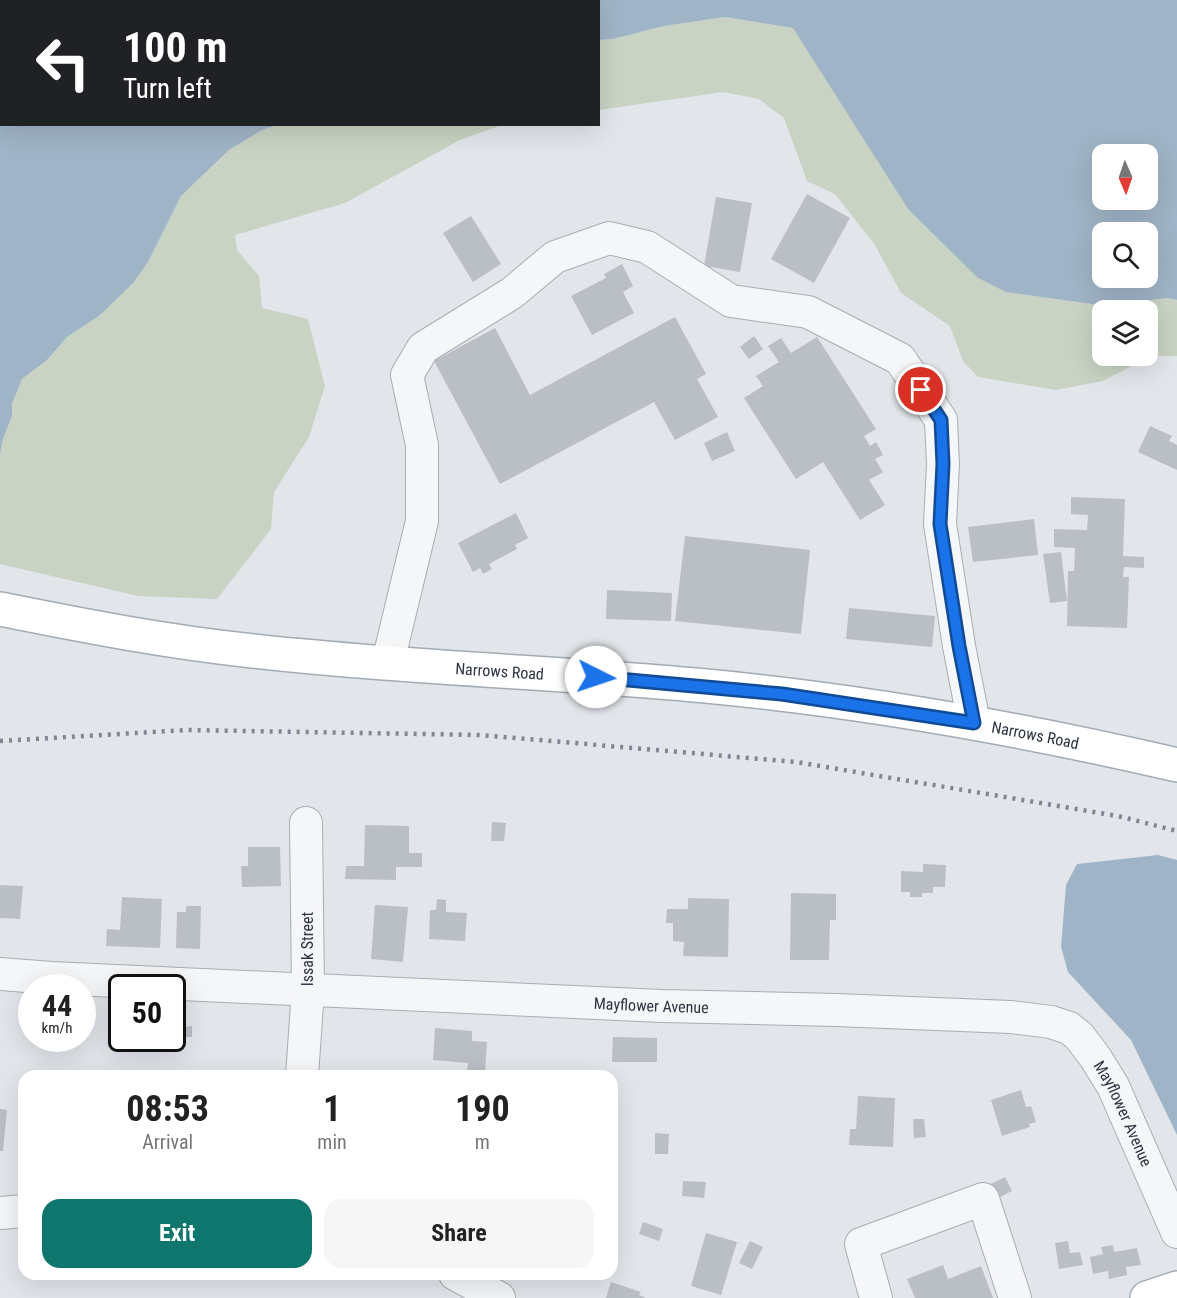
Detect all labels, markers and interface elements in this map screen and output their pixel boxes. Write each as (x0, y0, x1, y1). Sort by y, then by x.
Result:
text: 100 m (123, 23, 228, 72)
icon: left (24, 24, 102, 102)
text: Turn left (123, 73, 212, 105)
north arrow (1092, 144, 1158, 210)
map controls (1092, 144, 1158, 366)
button: search (1092, 222, 1158, 288)
button: layers (1092, 300, 1158, 366)
pin (895, 364, 946, 415)
icon: arrive (904, 373, 937, 406)
position arrow (564, 645, 628, 709)
street label: Narrows Road (455, 659, 544, 684)
street label: Narrows Road (990, 717, 1081, 753)
street label: Issak Street (298, 911, 317, 986)
speed limit sign: 50 (108, 974, 186, 1052)
text: 44 (42, 988, 72, 1023)
street label: Mayflower Avenue (593, 994, 709, 1017)
text: km/h (42, 1019, 72, 1037)
street label: Mayflower Avenue (1090, 1057, 1156, 1170)
text: 08:53 (126, 1088, 209, 1130)
text: 1 (323, 1088, 341, 1130)
text: 190 (455, 1088, 510, 1130)
text: Arrival (142, 1130, 193, 1154)
text: min (317, 1130, 347, 1154)
text: m (475, 1130, 490, 1154)
button: Exit (42, 1199, 312, 1268)
button: Share (324, 1199, 594, 1268)

